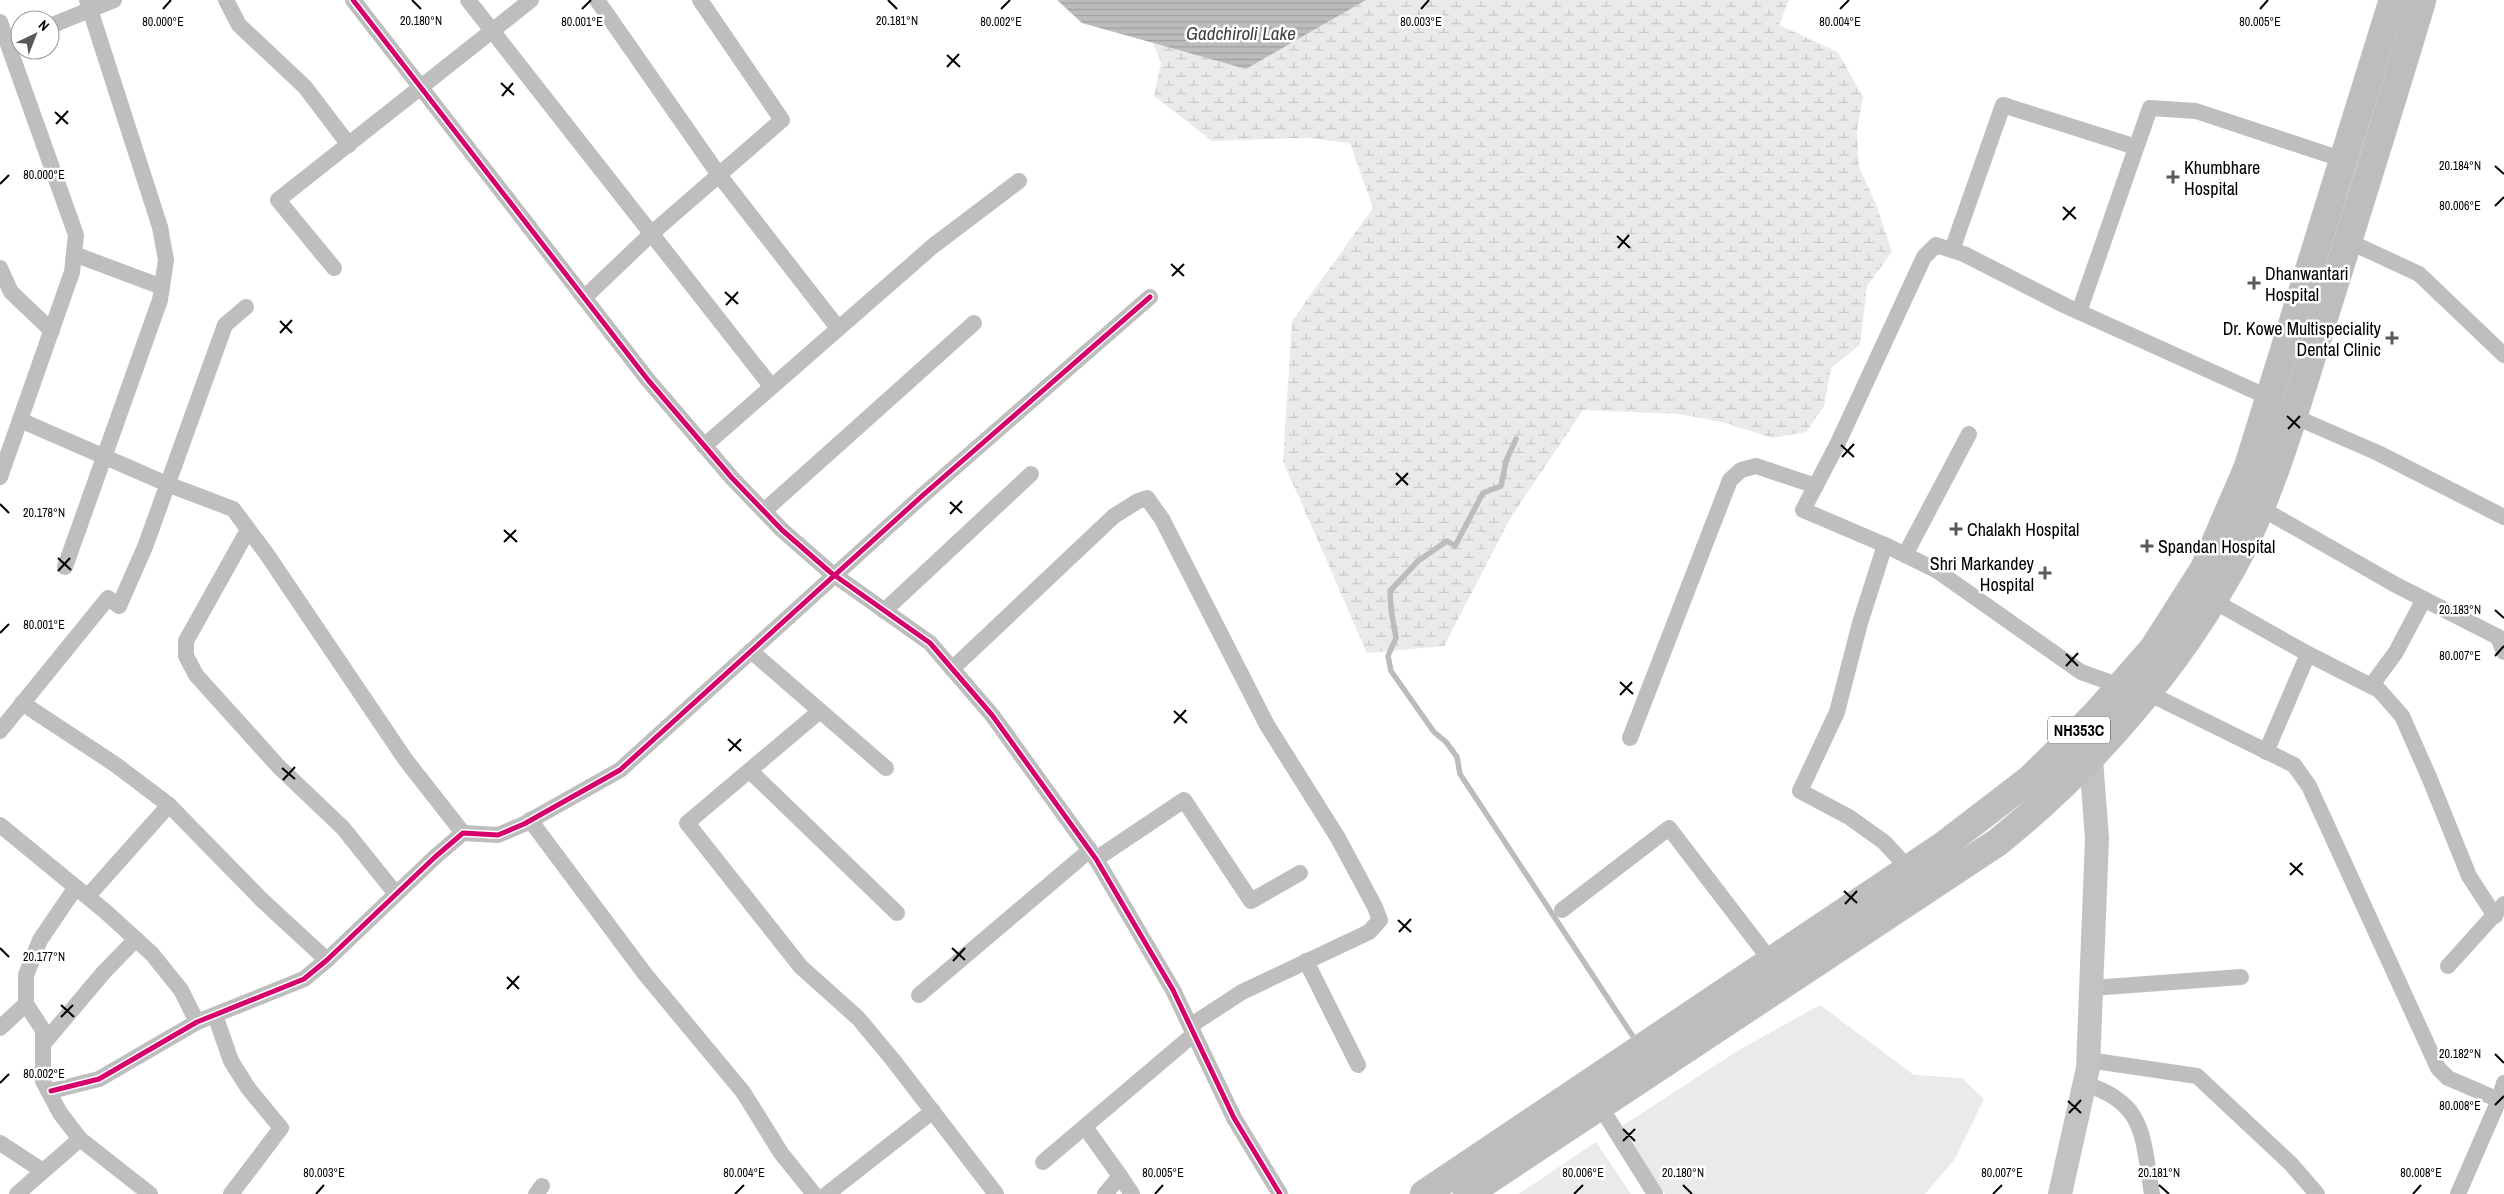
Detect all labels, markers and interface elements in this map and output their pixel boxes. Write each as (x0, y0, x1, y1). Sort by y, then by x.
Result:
north arrow (10, 10, 60, 60)
text: 20.180°N (400, 13, 442, 29)
text: 20.181°N (876, 13, 918, 29)
text: 80.000°E (142, 14, 184, 30)
text: 80.001°E (561, 14, 603, 30)
text: 80.002°E (980, 14, 1022, 30)
text: 80.003°E (1400, 14, 1442, 30)
text: 80.004°E (1819, 14, 1861, 30)
text: 80.005°E (2239, 14, 2281, 30)
text: N (35, 16, 53, 35)
water label: Gadchiroli Lake (1186, 20, 1296, 46)
place label: Khumbhare Hospital (2184, 155, 2260, 201)
text: 20.184°N (2439, 158, 2481, 174)
text: 80.000°E (23, 167, 65, 183)
marker: Khumbhare Hospital (2166, 170, 2180, 184)
text: 80.006°E (2439, 198, 2481, 214)
place label: Dhanwantari Hospital (2265, 261, 2349, 307)
marker: Dhanwantari Hospital (2247, 276, 2261, 290)
place label: Dr. Kowe Multispeciality Dental Clinic (2223, 316, 2382, 362)
marker: Dr. Kowe Multispeciality Dental Clinic (2385, 331, 2399, 345)
text: 20.178°N (23, 505, 65, 521)
place label: Chalakh Hospital (1967, 517, 2079, 542)
marker: Chalakh Hospital (1949, 522, 1963, 536)
place label: Spandan Hospital (2158, 534, 2275, 559)
marker: Spandan Hospital (2140, 539, 2154, 553)
place label: Shri Markandey Hospital (1930, 551, 2035, 597)
marker: Shri Markandey Hospital (2038, 566, 2052, 580)
text: 20.183°N (2439, 602, 2481, 618)
text: 80.001°E (23, 617, 65, 633)
text: 80.007°E (2439, 648, 2481, 664)
road number: NH353C (2048, 716, 2110, 744)
text: 20.177°N (23, 949, 65, 965)
text: 20.182°N (2439, 1046, 2481, 1062)
text: 80.002°E (23, 1066, 65, 1082)
text: 80.008°E (2439, 1098, 2481, 1114)
text: 80.003°E (303, 1165, 345, 1181)
text: 80.004°E (723, 1165, 765, 1181)
text: 80.005°E (1142, 1165, 1184, 1181)
text: 80.006°E (1562, 1165, 1604, 1181)
text: 20.180°N (1662, 1165, 1704, 1181)
text: 80.007°E (1981, 1165, 2023, 1181)
text: 20.181°N (2138, 1165, 2180, 1181)
text: 80.008°E (2400, 1165, 2442, 1181)

